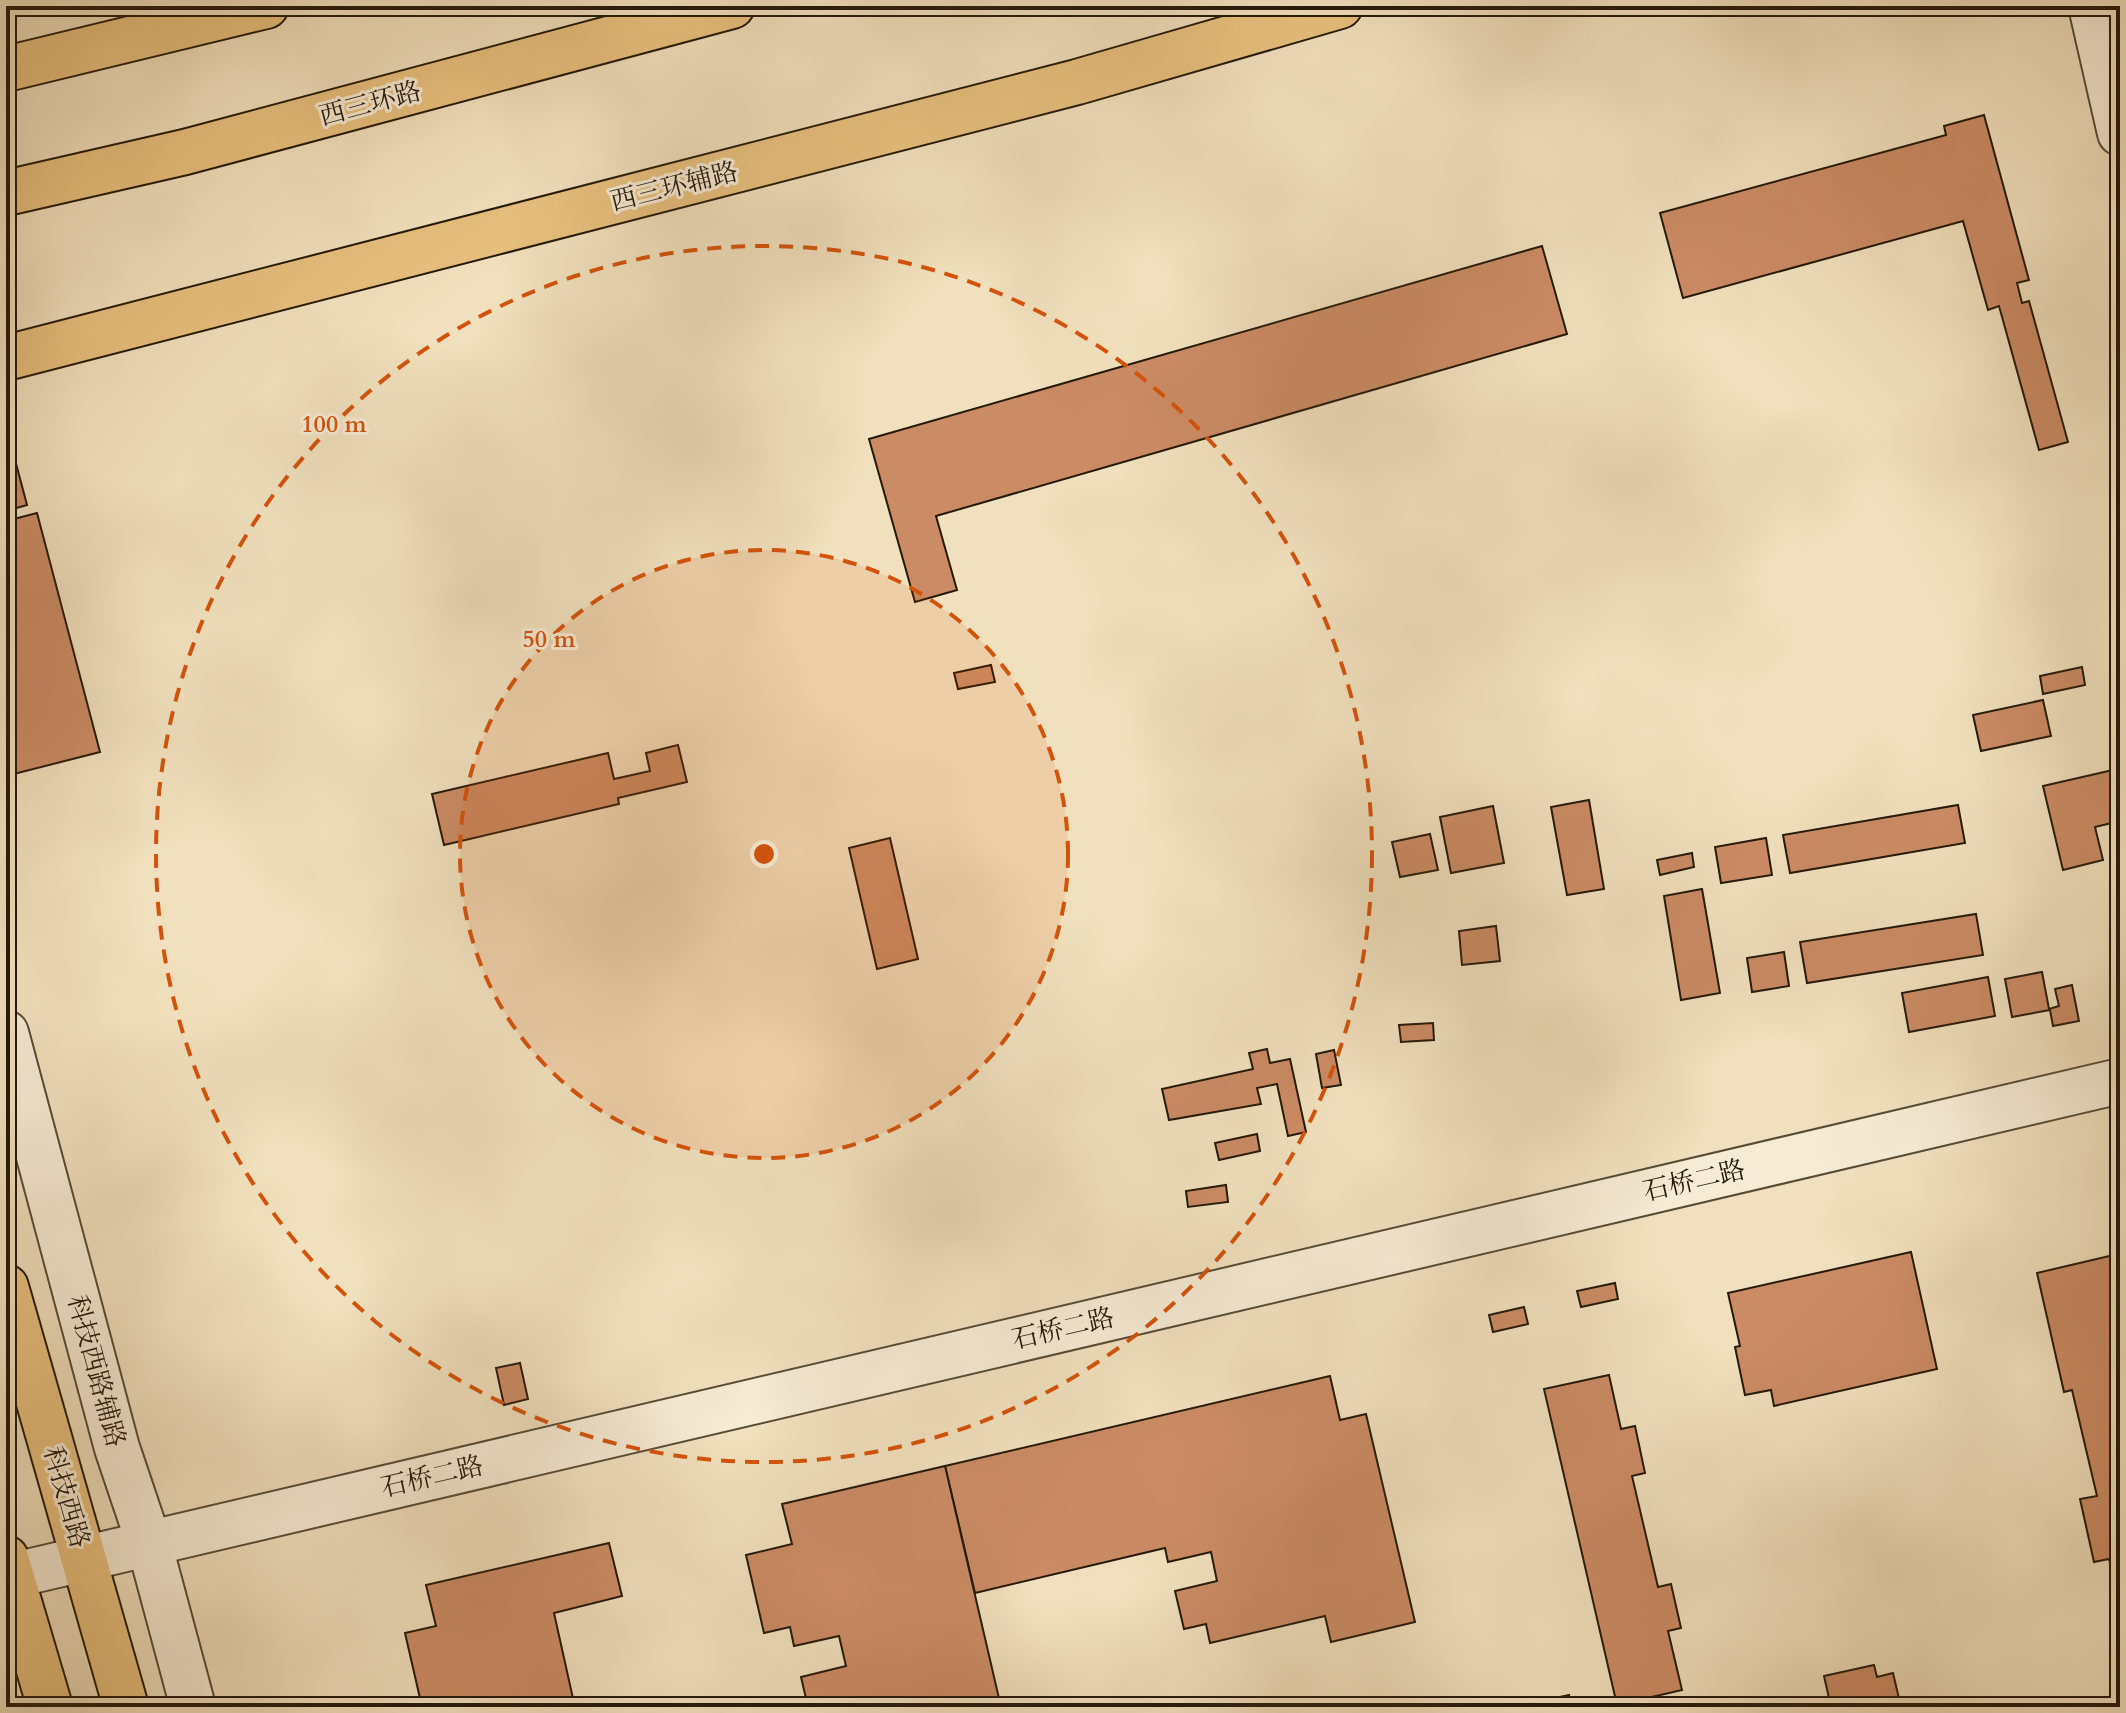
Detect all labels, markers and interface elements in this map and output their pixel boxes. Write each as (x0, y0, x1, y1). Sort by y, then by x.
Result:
street label: 西三环路 (315, 73, 425, 134)
street label: 西三环辅路 (607, 154, 741, 219)
text: 100 m (301, 408, 368, 441)
text: 50 m (522, 623, 576, 656)
centre of rings (750, 840, 778, 868)
street label: 石桥二路 (1640, 1152, 1749, 1209)
street label: 科技西路辅路 (59, 1291, 134, 1451)
street label: 石桥二路 (1009, 1300, 1118, 1357)
street label: 科技西路 (35, 1442, 98, 1552)
street label: 石桥二路 (378, 1448, 487, 1505)

